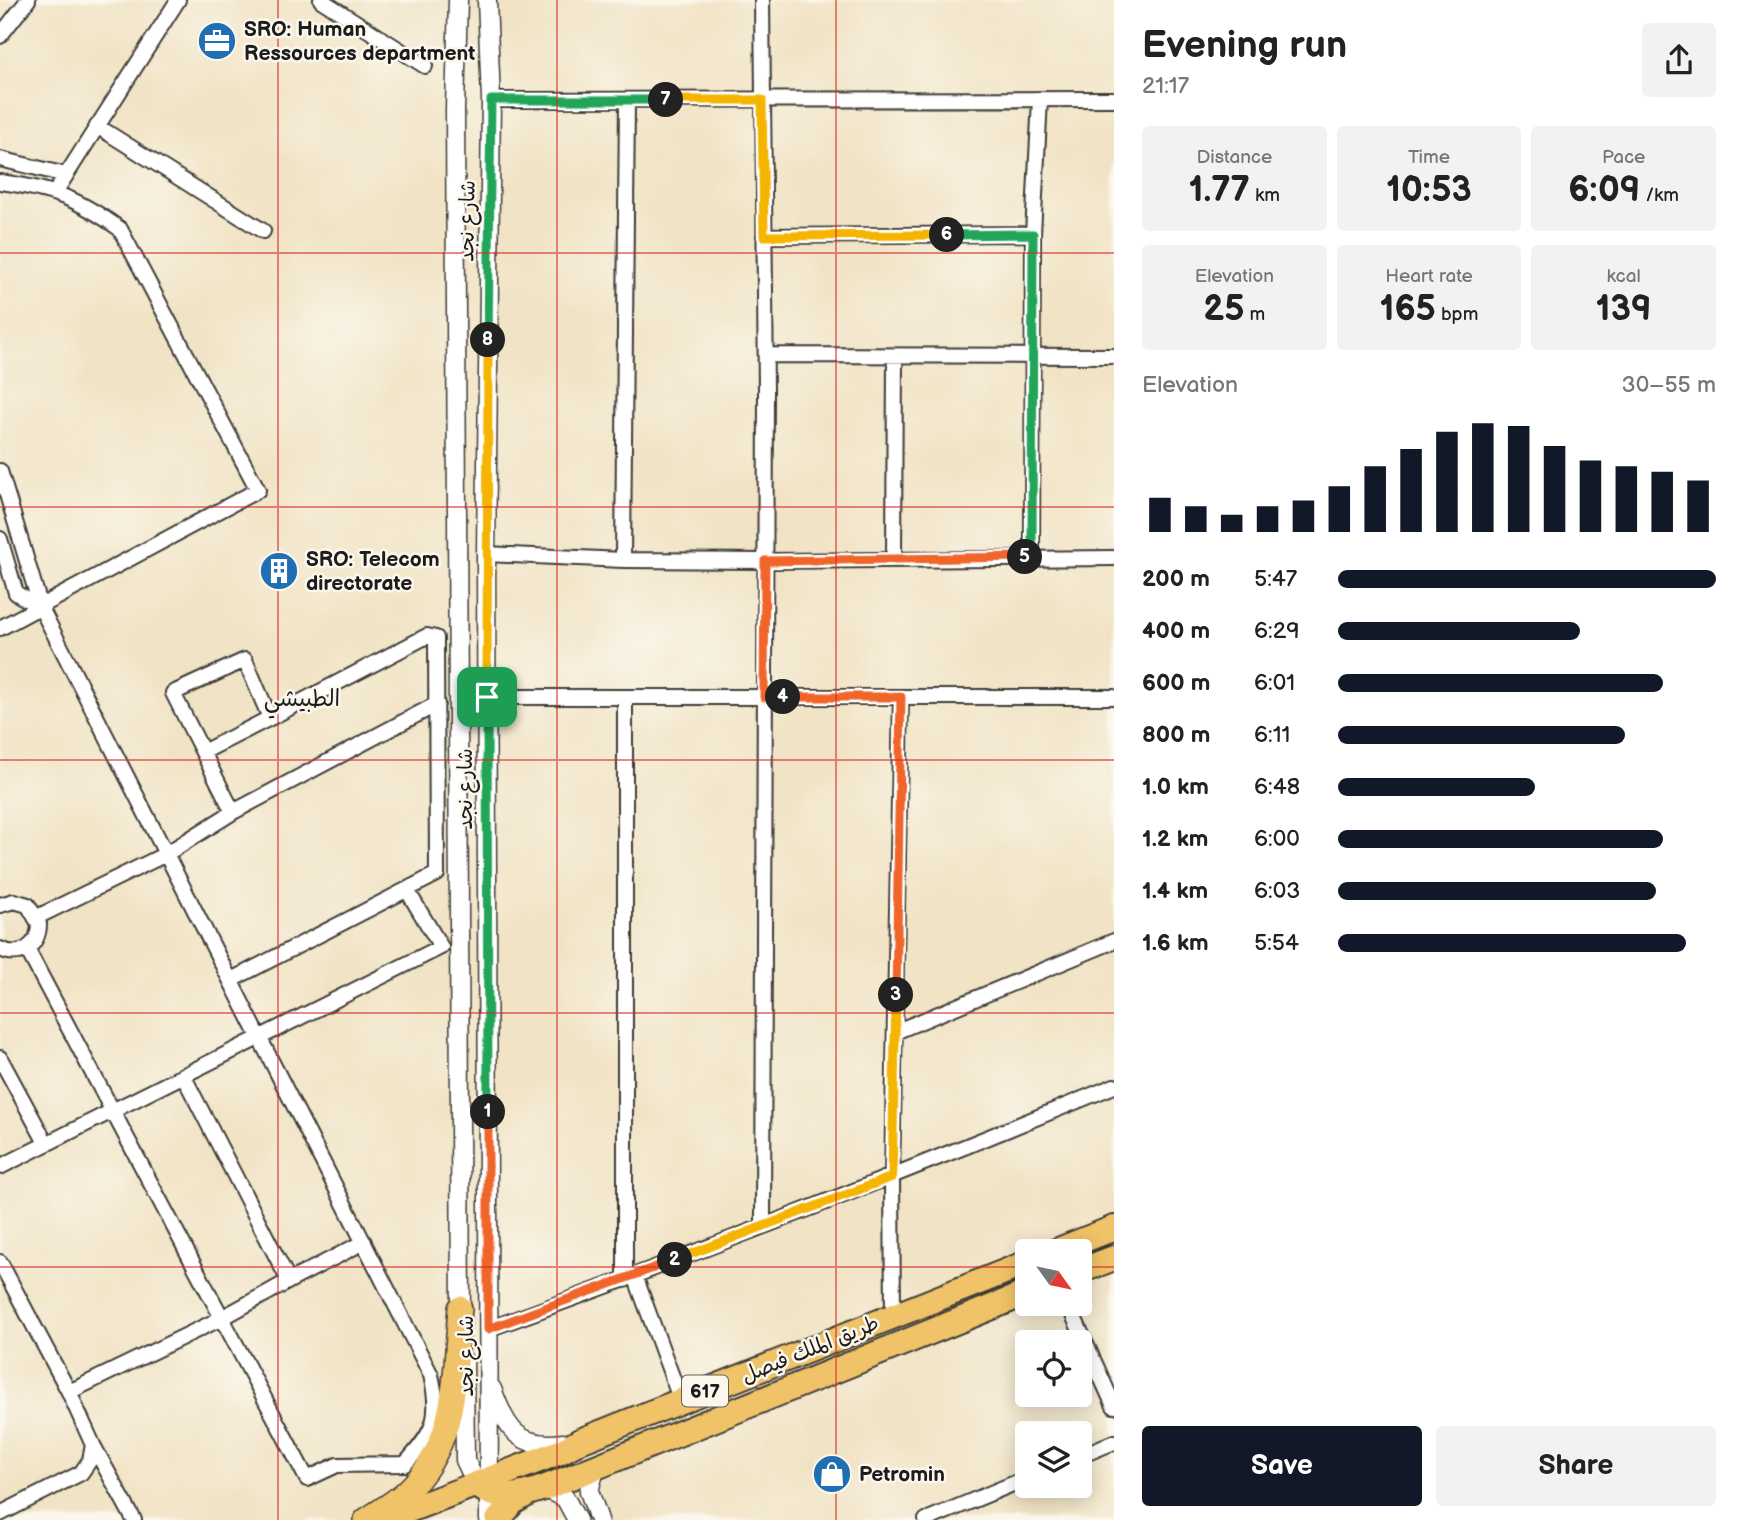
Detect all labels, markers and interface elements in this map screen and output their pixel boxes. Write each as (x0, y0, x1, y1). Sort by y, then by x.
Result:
place label: SRO: Human Ressources department (244, 17, 475, 66)
office icon: SRO: Human Ressources department (196, 20, 238, 62)
text: Evening run (1142, 23, 1347, 68)
button: share (1642, 23, 1716, 97)
text: 21:17 (1142, 72, 1189, 100)
pin: 7 (648, 82, 684, 118)
text: 7 (660, 88, 671, 111)
text: Distance (1196, 146, 1272, 169)
text: Time (1408, 146, 1450, 169)
text: Pace (1602, 146, 1645, 169)
text: 1.77 (1189, 169, 1250, 212)
text: 10:53 (1386, 169, 1472, 212)
text: 6:09 (1568, 169, 1640, 212)
street label: شارع نجد (454, 180, 483, 262)
text: km (1250, 184, 1280, 207)
text: /km (1640, 184, 1679, 207)
pin: 6 (930, 218, 964, 252)
text: 6 (941, 223, 952, 246)
text: Elevation (1195, 265, 1274, 288)
text: Heart rate (1385, 265, 1473, 288)
text: kcal (1607, 265, 1641, 288)
text: 25 (1203, 288, 1244, 331)
text: 165 (1380, 288, 1436, 331)
text: 139 (1596, 288, 1652, 331)
text: m (1244, 303, 1265, 326)
text: bpm (1436, 303, 1478, 326)
pin: 8 (470, 322, 505, 358)
text: 8 (482, 328, 493, 351)
text: Elevation (1142, 371, 1238, 399)
text: 30–55 m (1622, 371, 1716, 399)
pin: 5 (1007, 540, 1042, 574)
text: 5 (1019, 545, 1030, 568)
place label: SRO: Telecom directorate (306, 547, 440, 596)
building icon: SRO: Telecom directorate (258, 550, 300, 592)
text: 200 m (1142, 565, 1210, 593)
text: 5:47 (1254, 565, 1297, 593)
text: 400 m (1142, 617, 1210, 645)
text: 6:29 (1254, 617, 1300, 645)
pin (457, 667, 517, 727)
text: 600 m (1142, 669, 1210, 697)
text: 6:01 (1254, 669, 1295, 697)
icon: arrive (468, 678, 506, 716)
pin: 4 (766, 680, 800, 714)
district label: الطبيشي (264, 685, 340, 719)
text: 4 (777, 685, 788, 708)
text: 800 m (1142, 721, 1210, 749)
text: 6:11 (1254, 721, 1291, 749)
street label: شارع نجد (453, 748, 480, 830)
text: 1.0 km (1142, 773, 1209, 801)
text: 6:48 (1254, 773, 1300, 801)
text: 1.2 km (1142, 825, 1208, 853)
text: 6:00 (1254, 825, 1300, 853)
text: 1.4 km (1142, 877, 1208, 905)
text: 6:03 (1254, 877, 1300, 905)
text: 1.6 km (1142, 929, 1209, 957)
text: 5:54 (1254, 929, 1299, 957)
pin: 3 (878, 978, 914, 1012)
text: 3 (890, 983, 901, 1006)
pin: 1 (470, 1094, 505, 1130)
text: 1 (484, 1100, 492, 1123)
north arrow (1015, 1239, 1092, 1316)
map controls (1015, 1239, 1092, 1498)
pin: 2 (658, 1242, 692, 1278)
text: 2 (669, 1248, 680, 1271)
street label: طريق الملك فيصل (738, 1310, 883, 1388)
street label: شارع نجد (454, 1315, 481, 1397)
button: locate (1015, 1330, 1092, 1407)
road number: 617 (682, 1376, 728, 1406)
button: layers (1015, 1421, 1092, 1498)
button: Save (1142, 1426, 1422, 1506)
button: Share (1436, 1426, 1716, 1506)
shop icon: Petromin (811, 1453, 853, 1495)
place label: Petromin (859, 1462, 945, 1487)

